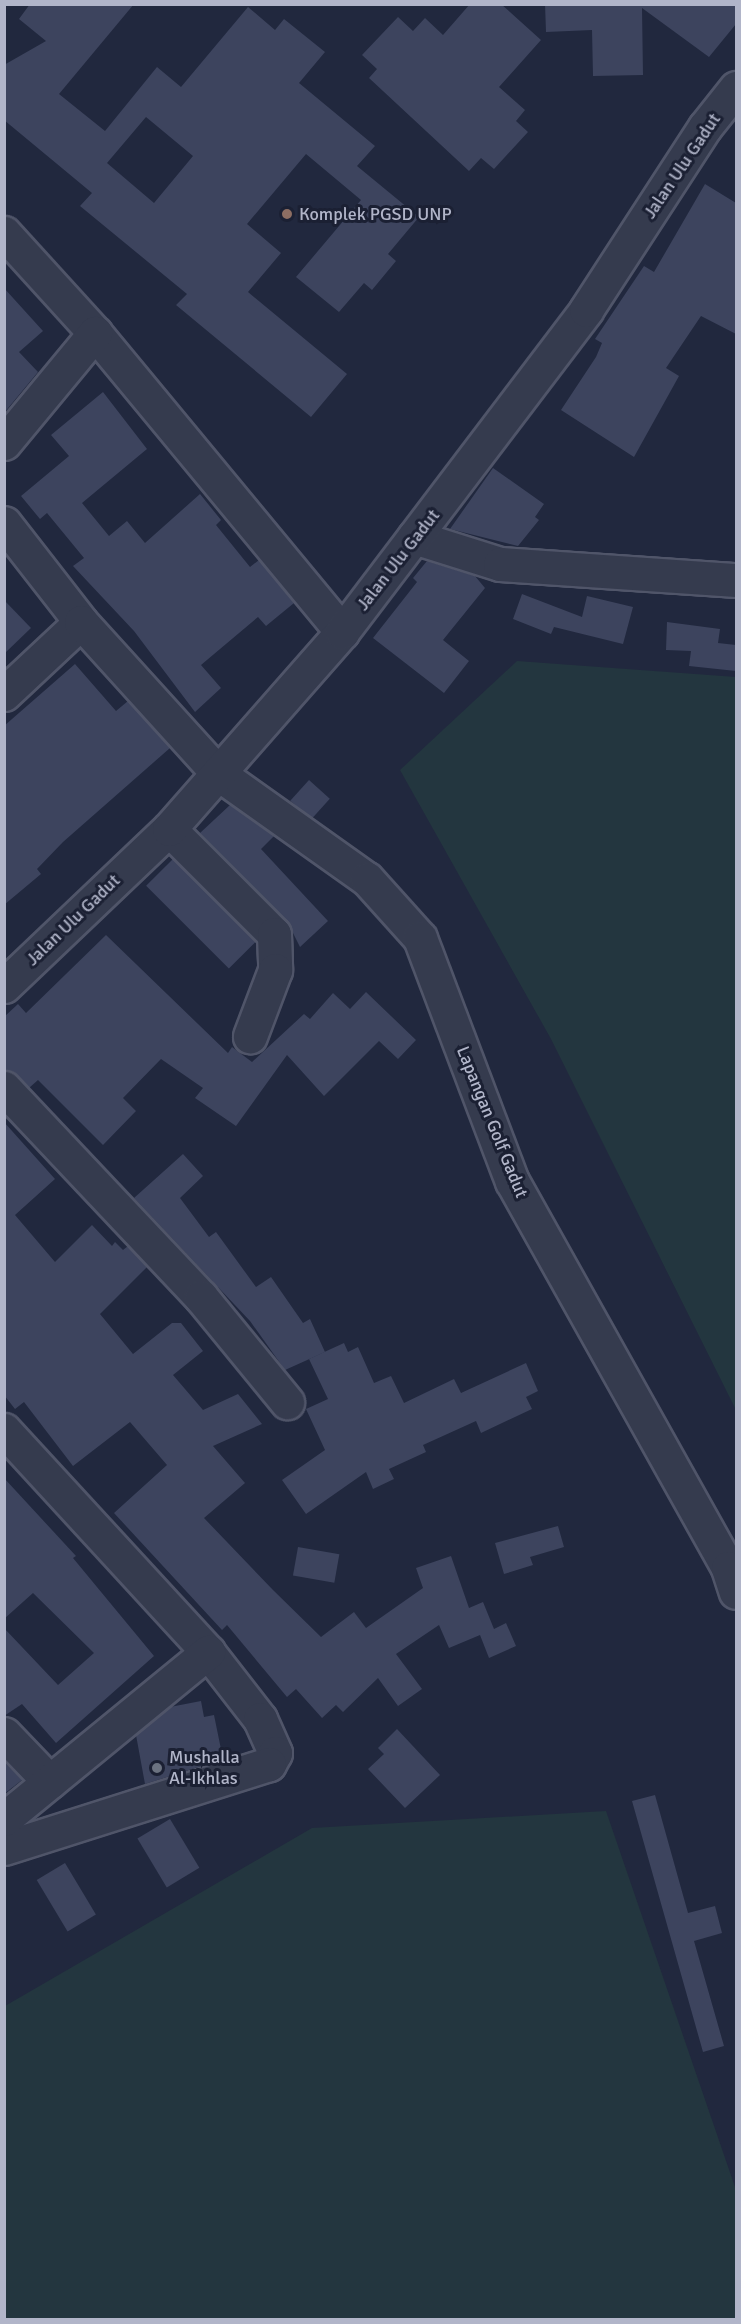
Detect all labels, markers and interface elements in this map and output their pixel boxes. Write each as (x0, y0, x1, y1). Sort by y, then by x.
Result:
street label: Jalan Ulu Gadut (639, 109, 725, 223)
place label: Komplek PGSD UNP (299, 203, 452, 225)
marker: Komplek PGSD UNP (280, 207, 294, 221)
street label: Jalan Ulu Gadut (352, 505, 444, 615)
street label: Jalan Ulu Gadut (22, 870, 124, 970)
street label: Lapangan Golf Gadut (452, 1043, 532, 1201)
place label: Mushalla Al-Ikhlas (169, 1747, 240, 1790)
marker: Mushalla Al-Ikhlas (150, 1761, 164, 1775)

